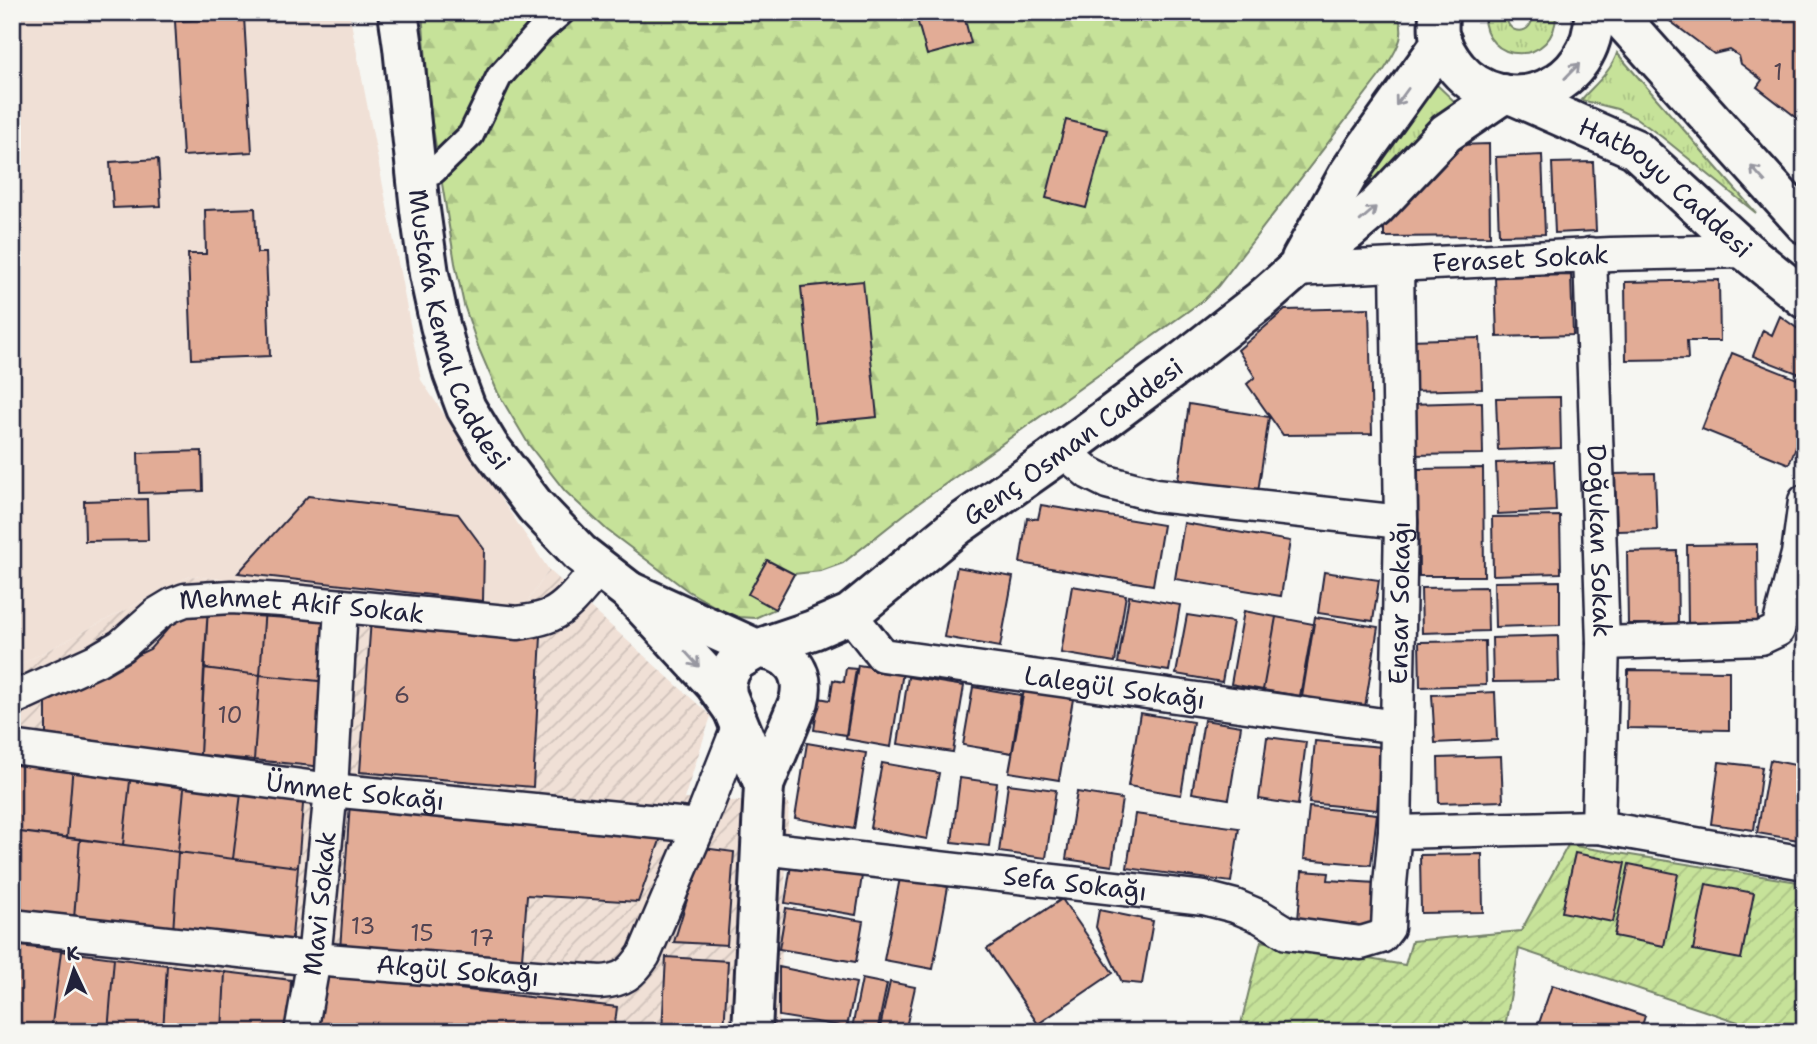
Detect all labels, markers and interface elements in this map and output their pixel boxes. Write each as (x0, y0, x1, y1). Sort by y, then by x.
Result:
house number: 1 (1773, 57, 1783, 87)
one-way arrow (1564, 62, 1581, 79)
one-way arrow (1395, 87, 1410, 106)
street label: Hatboyu Caddesi (1573, 108, 1760, 265)
one-way arrow (1751, 165, 1767, 183)
street label: Mustafa Kemal Caddesi (401, 187, 519, 477)
one-way arrow (1359, 206, 1377, 222)
street label: Feraset Sokak (1432, 236, 1610, 280)
street label: Genç Osman Caddesi (956, 349, 1190, 533)
street label: Doğukan Sokak (1579, 444, 1621, 638)
street label: Ensar Sokağı (1380, 521, 1418, 685)
street label: Mehmet Akif Sokak (178, 579, 426, 631)
one-way arrow (684, 650, 701, 667)
street label: Lalegül Sokağı (1022, 657, 1208, 717)
house number: 6 (394, 680, 410, 710)
house number: 10 (217, 700, 243, 730)
street label: Ümmet Sokağı (264, 763, 446, 818)
street label: Mavi Sokak (293, 829, 344, 978)
street label: Sefa Sokağı (1001, 857, 1149, 908)
house number: 13 (351, 911, 375, 941)
house number: 15 (410, 918, 434, 948)
house number: 17 (470, 923, 494, 953)
north arrow (38, 936, 108, 1006)
text: K (66, 941, 80, 966)
street label: Akgül Sokağı (375, 946, 541, 994)

